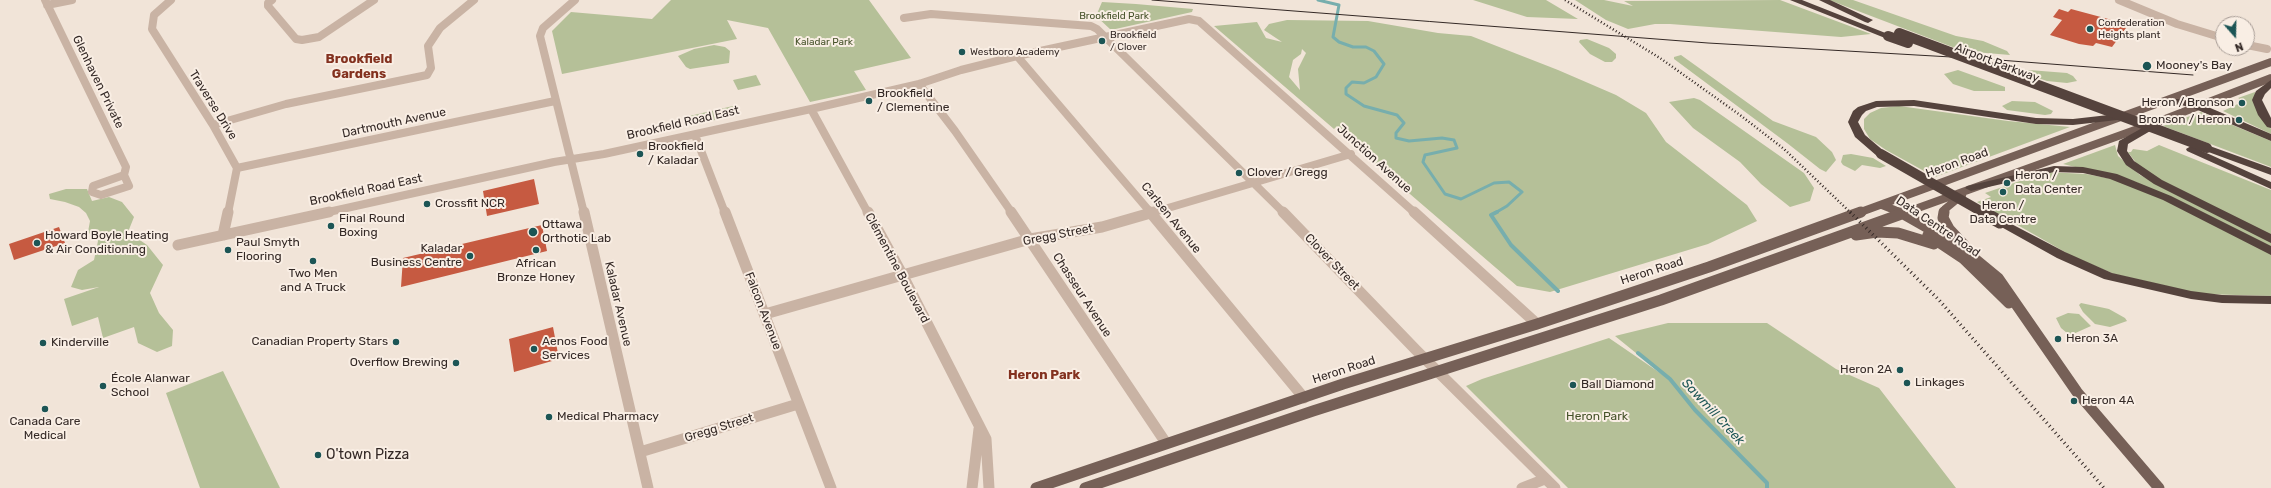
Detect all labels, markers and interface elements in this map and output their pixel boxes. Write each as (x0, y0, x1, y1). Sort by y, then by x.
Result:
park label: Brookfield Park (1079, 10, 1149, 22)
north arrow (2215, 16, 2255, 56)
place label: Confederation Heights plant (2098, 17, 2165, 40)
marker: Confederation Heights plant (2085, 24, 2095, 34)
place label: Brookfield / Clover (1110, 29, 1156, 52)
street label: Glenhaven Private (69, 33, 127, 131)
park label: Kaladar Park (795, 36, 853, 48)
marker: Brookfield / Clover (1097, 36, 1107, 46)
text: N (2233, 39, 2245, 54)
street label: Airport Parkway (1953, 40, 2041, 86)
place label: Westboro Academy (970, 46, 1059, 58)
marker: Westboro Academy (957, 47, 967, 57)
district label: Brookfield Gardens (326, 51, 392, 82)
place label: Mooney's Bay (2156, 59, 2232, 73)
marker: Mooney's Bay (2141, 60, 2153, 72)
street label: Traverse Drive (186, 68, 240, 142)
place label: Brookfield / Clementine (877, 87, 950, 115)
marker: Brookfield / Clementine (864, 96, 874, 106)
place label: Heron / Bronson (2142, 96, 2234, 110)
marker: Heron / Bronson (2237, 98, 2247, 108)
street label: Brookfield Road East (625, 103, 741, 143)
street label: Dartmouth Avenue (341, 105, 447, 141)
place label: Bronson / Heron (2139, 113, 2231, 127)
marker: Bronson / Heron (2234, 115, 2244, 125)
street label: Junction Avenue (1334, 122, 1414, 196)
place label: Brookfield / Kaladar (648, 140, 704, 168)
street label: Heron Road (1924, 145, 1990, 181)
marker: Brookfield / Kaladar (635, 149, 645, 159)
place label: Clover / Gregg (1247, 166, 1328, 180)
marker: Clover / Gregg (1234, 168, 1244, 178)
place label: Heron / Data Center (2015, 169, 2082, 197)
street label: Brookfield Road East (308, 171, 424, 209)
marker: Heron / Data Center (2002, 178, 2012, 188)
street label: Carlsen Avenue (1138, 180, 1204, 256)
marker: Heron / Data Centre (1998, 187, 2008, 197)
street label: Data Centre Road (1893, 194, 1983, 260)
place label: Crossfit NCR (435, 197, 505, 211)
marker: Crossfit NCR (422, 199, 432, 209)
place label: Heron / Data Centre (1970, 199, 2036, 227)
street label: Clémentine Boulevard (862, 210, 932, 326)
place label: Final Round Boxing (339, 212, 405, 240)
place label: Ottawa Orthotic Lab (542, 218, 611, 246)
marker: Final Round Boxing (326, 221, 336, 231)
street label: Gregg Street (1022, 221, 1094, 249)
marker: Ottawa Orthotic Lab (527, 226, 539, 238)
place label: Howard Boyle Heating & Air Conditioning (45, 229, 169, 257)
street label: Clover Street (1301, 231, 1363, 293)
place label: Paul Smyth Flooring (236, 236, 300, 264)
marker: Howard Boyle Heating & Air Conditioning (32, 238, 42, 248)
place label: Kaladar Business Centre (371, 242, 462, 270)
marker: Paul Smyth Flooring (223, 245, 233, 255)
marker: African Bronze Honey (531, 245, 541, 255)
street label: Chasseur Avenue (1049, 250, 1115, 340)
marker: Kaladar Business Centre (465, 251, 475, 261)
street label: Heron Road (1619, 254, 1685, 288)
marker: Two Men and A Truck (308, 256, 318, 266)
place label: African Bronze Honey (497, 257, 575, 285)
street label: Kaladar Avenue (601, 260, 635, 348)
place label: Two Men and A Truck (280, 267, 346, 295)
street label: Falcon Avenue (742, 270, 784, 352)
place label: Heron 3A (2066, 332, 2118, 346)
marker: Heron 3A (2053, 334, 2063, 344)
place label: Canadian Property Stars (251, 335, 388, 349)
place label: Aenos Food Services (542, 335, 608, 363)
place label: Kinderville (51, 336, 109, 350)
marker: Canadian Property Stars (391, 337, 401, 347)
marker: Kinderville (38, 338, 48, 348)
marker: Aenos Food Services (529, 344, 539, 354)
street label: Heron Road (1311, 353, 1377, 387)
place label: Overflow Brewing (350, 356, 448, 370)
marker: Overflow Brewing (451, 358, 461, 368)
place label: Heron 2A (1840, 363, 1892, 377)
marker: Heron 2A (1895, 365, 1905, 375)
district label: Heron Park (1008, 367, 1080, 383)
place label: École Alanwar School (111, 372, 190, 400)
water label: Sawmill Creek (1678, 376, 1748, 448)
place label: Linkages (1915, 376, 1965, 390)
place label: Ball Diamond (1581, 378, 1654, 392)
marker: Linkages (1902, 378, 1912, 388)
marker: Ball Diamond (1568, 380, 1578, 390)
marker: École Alanwar School (98, 381, 108, 391)
place label: Heron 4A (2082, 394, 2134, 408)
marker: Heron 4A (2069, 396, 2079, 406)
marker: Canada Care Medical (40, 404, 50, 414)
place label: Medical Pharmacy (557, 410, 659, 424)
park label: Heron Park (1566, 410, 1628, 424)
street label: Gregg Street (683, 411, 755, 445)
marker: Medical Pharmacy (544, 412, 554, 422)
place label: Canada Care Medical (10, 415, 80, 443)
place label: O'town Pizza (326, 447, 409, 463)
marker: O'town Pizza (313, 450, 323, 460)

